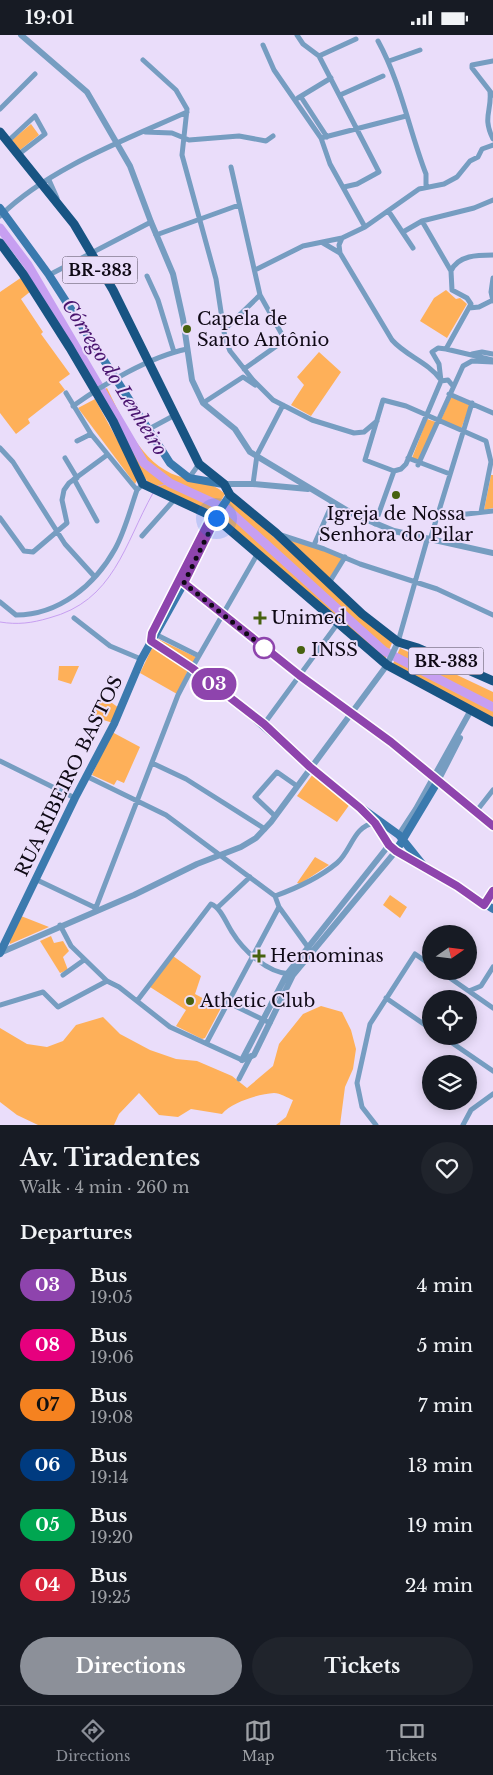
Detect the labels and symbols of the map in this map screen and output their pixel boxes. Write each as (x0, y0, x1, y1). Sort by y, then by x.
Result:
road number: BR-383 (62, 257, 138, 283)
water label: Córrego do Lenheiro (57, 295, 172, 460)
place label: Capela de Santo Antônio (197, 308, 329, 351)
marker: Capela de Santo Antônio (181, 323, 193, 335)
marker: Igreja de Nossa Senhora do Pilar (390, 489, 402, 501)
place label: Igreja de Nossa Senhora do Pilar (319, 503, 473, 546)
your location (204, 506, 229, 531)
place label: Unimed (271, 607, 346, 629)
marker: Unimed (253, 611, 267, 625)
unlabelled marker (253, 637, 275, 659)
place label: INSS (311, 639, 358, 661)
marker: INSS (295, 644, 307, 656)
road number: BR-383 (408, 647, 484, 675)
line badge: 03 (192, 668, 236, 700)
street label: RUA RIBEIRO BASTOS (11, 672, 127, 880)
north arrow (422, 925, 478, 980)
place label: Hemominas (270, 945, 384, 967)
marker: Hemominas (252, 949, 266, 963)
place label: Athetic Club (199, 990, 315, 1012)
marker: Athetic Club (184, 995, 196, 1007)

